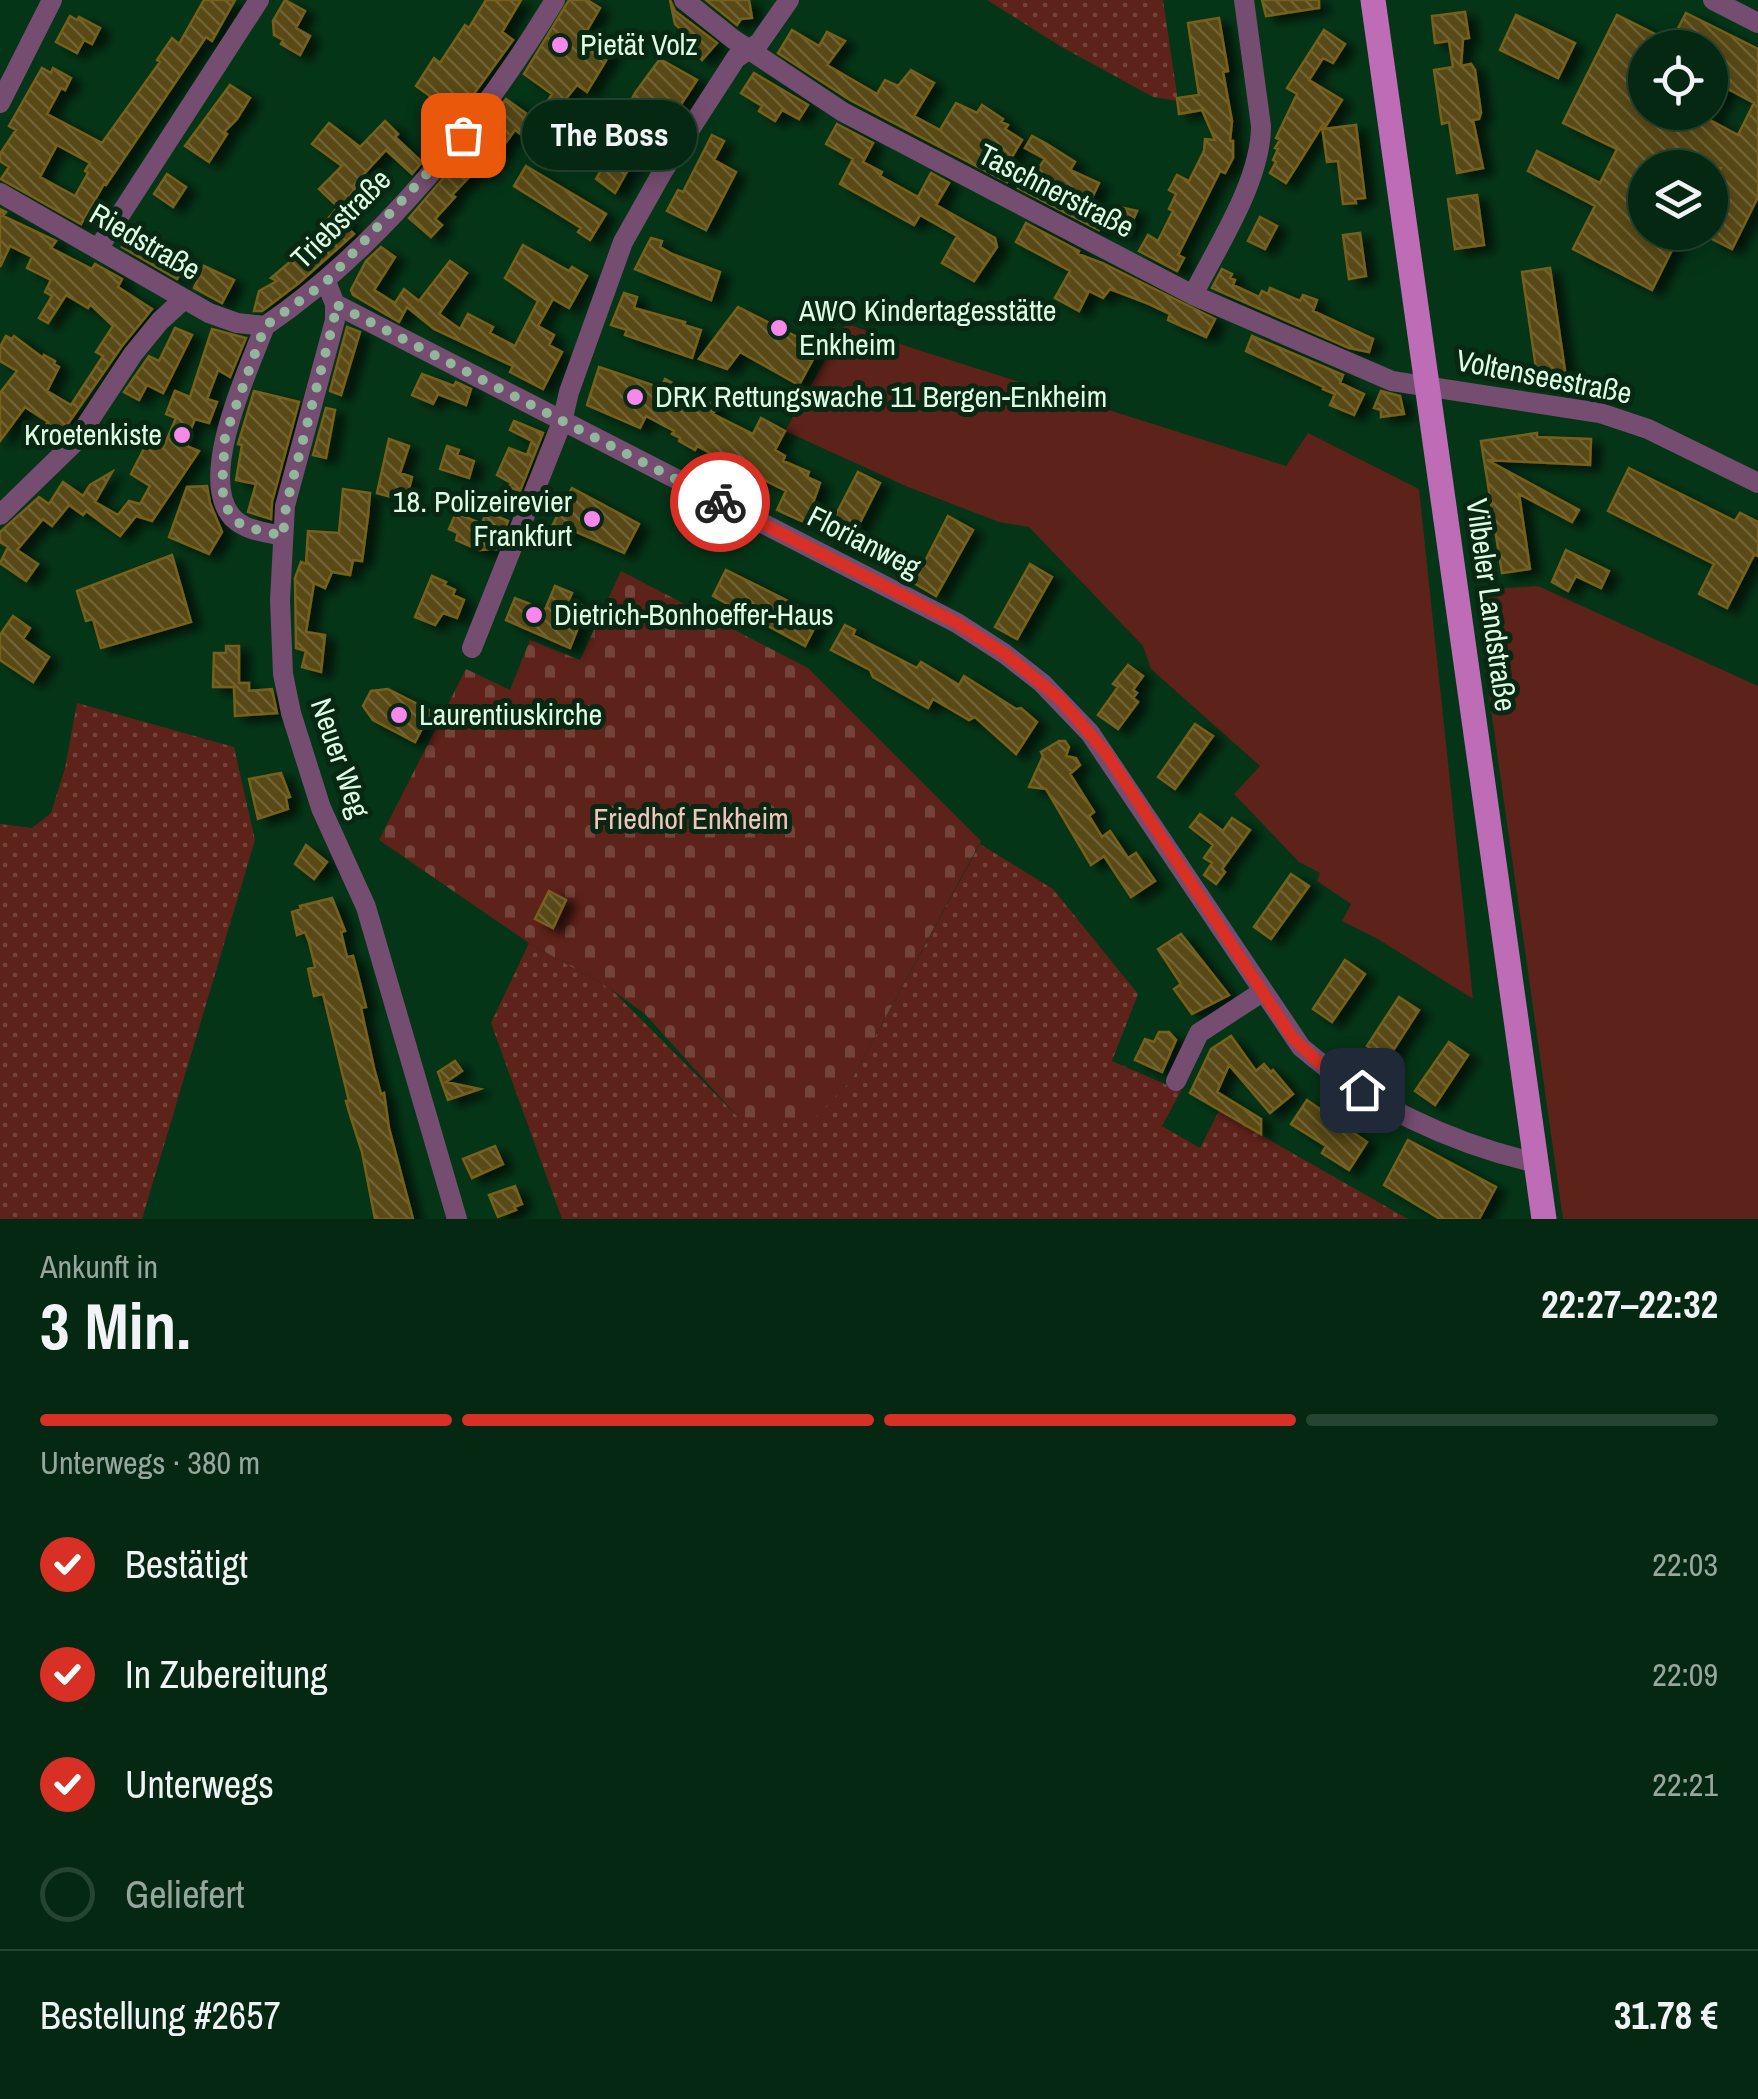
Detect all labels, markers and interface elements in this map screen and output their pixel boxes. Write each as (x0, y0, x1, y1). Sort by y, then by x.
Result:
place label: Pietät Volz (580, 24, 698, 64)
map controls (1628, 30, 1728, 250)
button: locate (1628, 30, 1728, 130)
marker: Pietät Volz (549, 34, 571, 56)
pin (421, 93, 506, 178)
callout: The Boss (523, 100, 698, 170)
icon: bag (436, 108, 491, 163)
text: The Boss (550, 113, 669, 156)
street label: Taschnerstraße (972, 134, 1141, 247)
button: layers (1628, 150, 1728, 250)
street label: Triebstraße (282, 160, 399, 277)
street label: Riedstraße (83, 193, 208, 289)
place label: AWO Kindertagesstätte Enkheim (798, 290, 1057, 364)
marker: AWO Kindertagesstätte Enkheim (768, 317, 790, 339)
street label: Voltenseestraße (1453, 339, 1635, 413)
place label: DRK Rettungswache 11 Bergen-Enkheim (655, 376, 1107, 416)
marker: DRK Rettungswache 11 Bergen-Enkheim (624, 386, 646, 408)
place label: Kroetenkiste (24, 414, 162, 454)
marker: Kroetenkiste (171, 424, 193, 446)
courier (670, 452, 770, 552)
icon: bike (693, 475, 748, 530)
place label: 18. Polizeirevier Frankfurt (393, 481, 573, 555)
street label: Florianweg (801, 496, 928, 587)
street label: Vilbeler Landstraße (1457, 496, 1527, 714)
marker: 18. Polizeirevier Frankfurt (581, 508, 603, 530)
place label: Dietrich-Bonhoeffer-Haus (554, 594, 834, 634)
marker: Dietrich-Bonhoeffer-Haus (523, 604, 545, 626)
street label: Neuer Weg (302, 693, 380, 823)
place label: Laurentiuskirche (419, 694, 602, 734)
marker: Laurentiuskirche (388, 704, 410, 726)
park label: Friedhof Enkheim (593, 798, 789, 838)
pin (1320, 1048, 1405, 1133)
icon: home (1335, 1063, 1390, 1118)
text: Ankunft in (40, 1245, 158, 1288)
text: 22:27–22:32 (1541, 1279, 1718, 1330)
text: 3 Min. (40, 1282, 191, 1369)
text: Unterwegs · 380 m (40, 1441, 260, 1484)
icon: check (40, 1537, 95, 1592)
text: Bestätigt (125, 1539, 248, 1590)
text: 22:03 (1652, 1543, 1718, 1586)
icon: check (40, 1647, 95, 1702)
text: In Zubereitung (125, 1649, 328, 1700)
text: 22:09 (1652, 1653, 1718, 1696)
icon: check (40, 1757, 95, 1812)
text: Unterwegs (125, 1759, 274, 1810)
text: 22:21 (1652, 1763, 1718, 1806)
text: Geliefert (125, 1869, 245, 1920)
text: Bestellung #2657 (40, 1990, 281, 2041)
text: 31.78 € (1614, 1990, 1718, 2041)

